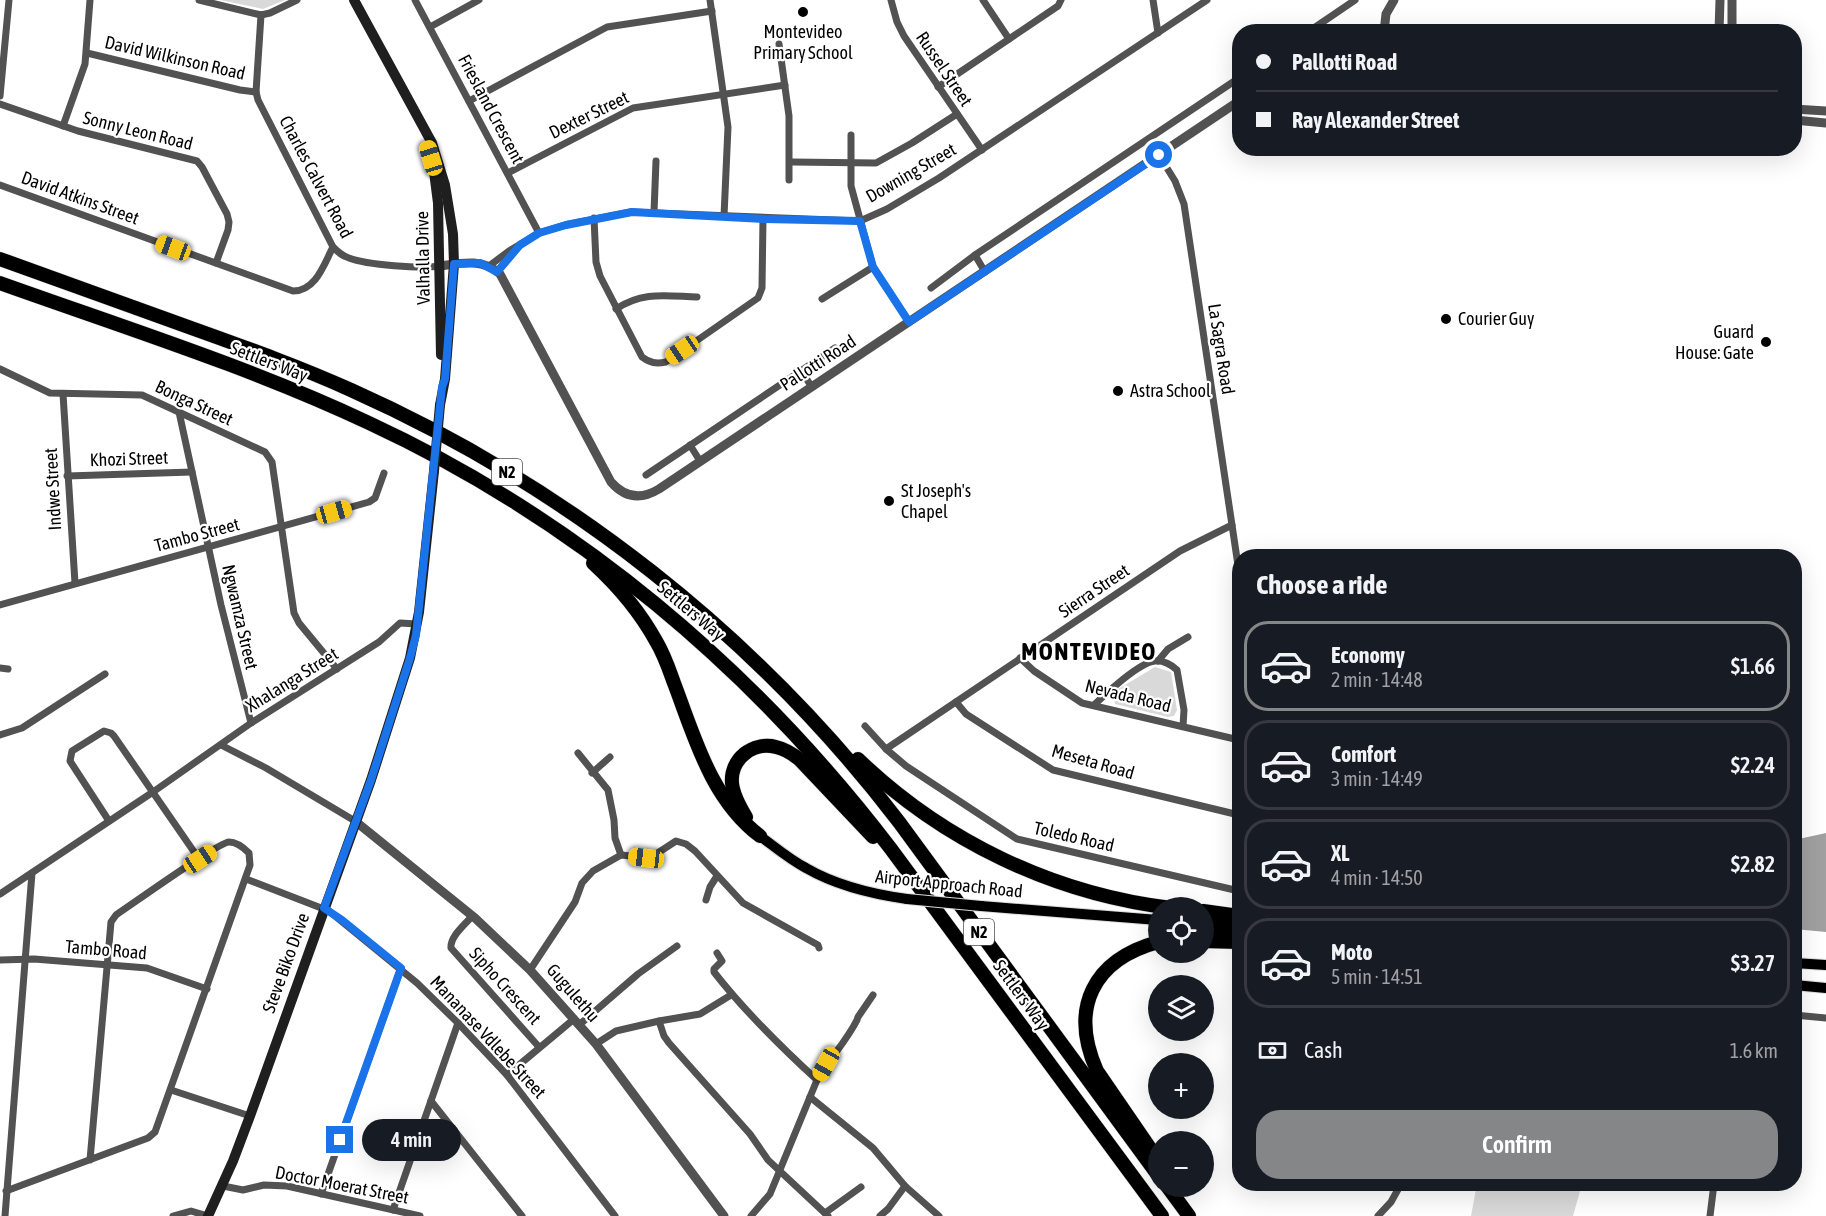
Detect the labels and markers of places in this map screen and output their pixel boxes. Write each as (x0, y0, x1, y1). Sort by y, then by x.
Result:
marker: Montevideo Primary School (796, 5, 810, 19)
place label: Montevideo Primary School (753, 21, 853, 63)
place label: Courier Guy (1458, 308, 1534, 329)
marker: Courier Guy (1439, 312, 1453, 326)
place label: Guard House: Gate (1675, 321, 1754, 363)
marker: Guard House: Gate (1759, 335, 1773, 349)
place label: Astra School (1130, 380, 1211, 401)
marker: Astra School (1111, 384, 1125, 398)
place label: St Joseph's Chapel (901, 480, 971, 522)
marker: St Joseph's Chapel (882, 494, 896, 508)

